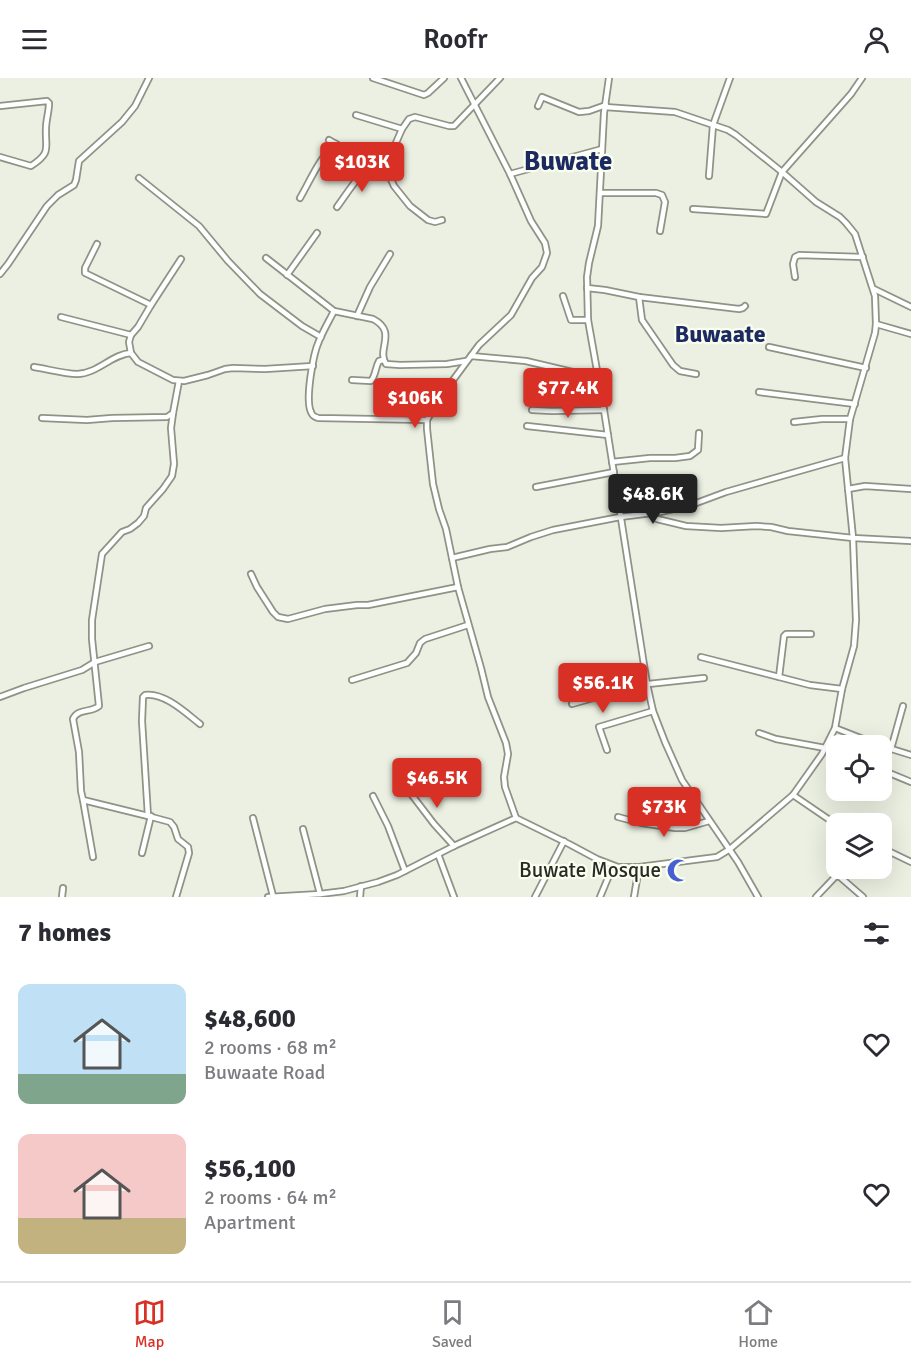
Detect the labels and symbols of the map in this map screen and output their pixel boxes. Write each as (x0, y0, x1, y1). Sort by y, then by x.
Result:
pin: $103K (320, 142, 404, 193)
district label: Buwate (524, 145, 612, 178)
district label: Buwaate (674, 319, 766, 349)
pin: $77.4K (519, 368, 617, 419)
pin: $106K (373, 378, 457, 429)
pin: $48.6K (604, 474, 702, 525)
pin: $56.1K (554, 663, 652, 714)
pin: $46.5K (388, 758, 486, 809)
pin: $73K (628, 787, 700, 838)
place label: Buwate Mosque (519, 857, 661, 883)
mosque icon: Buwate Mosque (666, 857, 692, 883)

